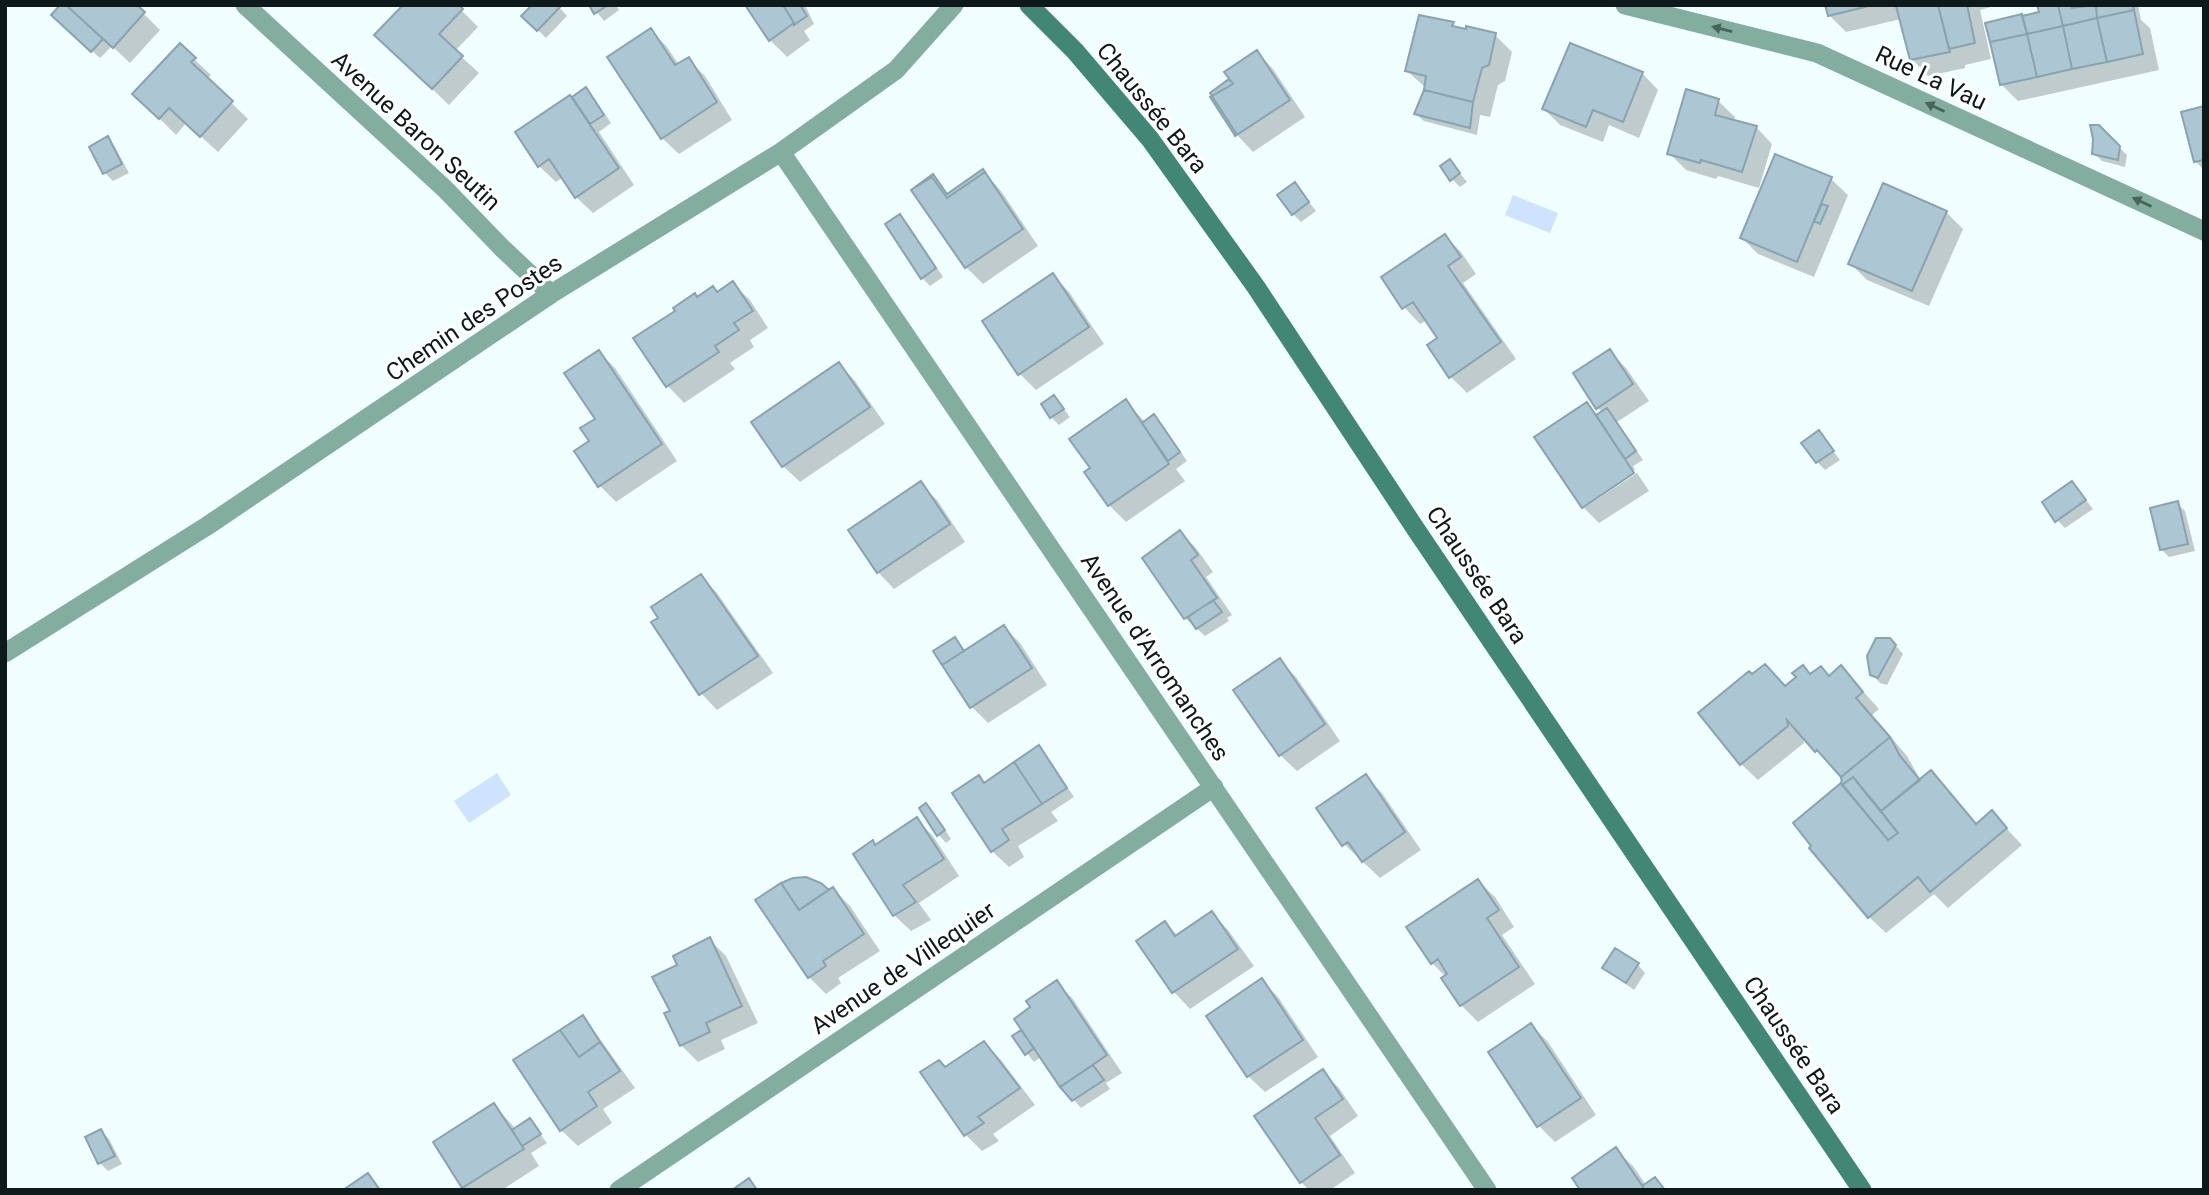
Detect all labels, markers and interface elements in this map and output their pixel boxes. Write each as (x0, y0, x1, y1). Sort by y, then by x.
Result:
one-way arrow (1711, 24, 1733, 35)
street label: Chaussée Bara (1091, 37, 1213, 179)
street label: Rue La Vau (1871, 40, 1991, 116)
street label: Avenue Baron Seutin (326, 46, 506, 216)
one-way arrow (1925, 101, 1945, 113)
one-way arrow (2132, 196, 2152, 208)
street label: Chemin des Postes (381, 249, 567, 387)
street label: Chaussée Bara (1421, 501, 1533, 649)
street label: Avenue d'Arromanches (1075, 548, 1235, 766)
street label: Avenue de Villequier (806, 896, 1000, 1040)
street label: Chaussée Bara (1738, 971, 1850, 1119)

